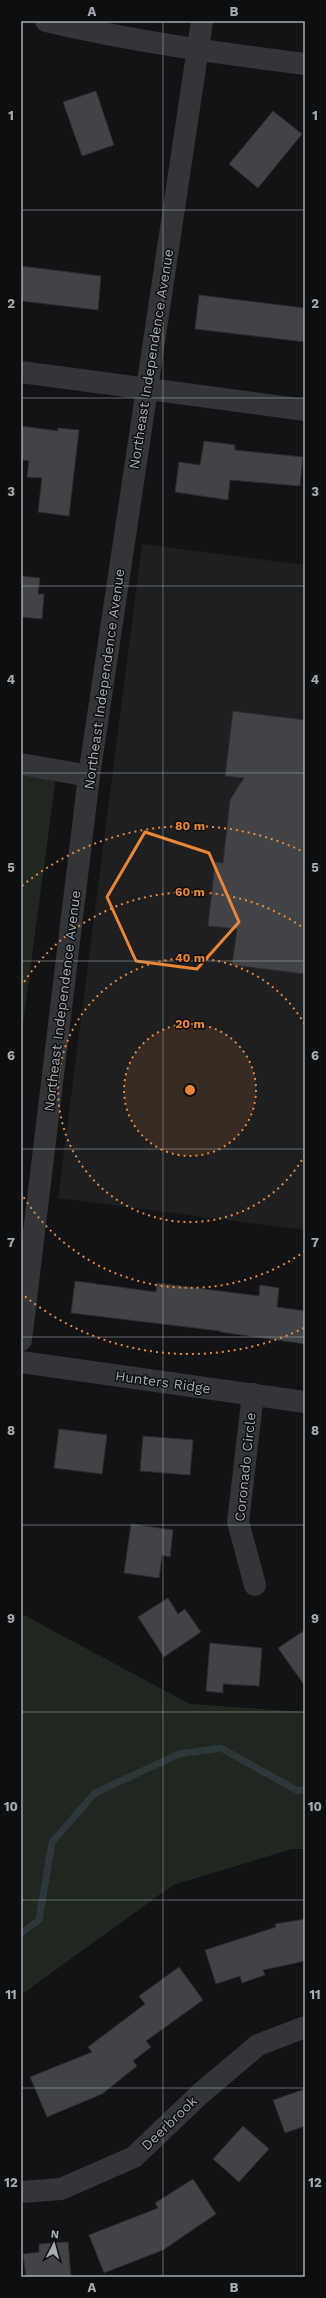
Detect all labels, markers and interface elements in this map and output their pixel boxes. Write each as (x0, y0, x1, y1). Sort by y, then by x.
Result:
text: A (88, 4, 97, 19)
text: B (230, 4, 239, 19)
text: 1 (8, 108, 14, 123)
text: 1 (312, 108, 318, 123)
street label: Northeast Independence Avenue (126, 248, 176, 470)
text: 2 (7, 296, 15, 311)
text: 2 (311, 296, 319, 311)
text: 3 (7, 484, 15, 499)
text: 3 (311, 484, 319, 499)
street label: Northeast Independence Avenue (81, 568, 127, 790)
text: 4 (7, 672, 16, 687)
text: 4 (311, 672, 320, 687)
text: 80 m (175, 819, 205, 833)
text: 5 (7, 860, 15, 875)
text: 5 (311, 860, 319, 875)
text: 60 m (175, 885, 205, 899)
street label: Northeast Independence Avenue (40, 890, 84, 1112)
text: 40 m (175, 951, 205, 965)
text: 20 m (175, 1017, 205, 1031)
text: 6 (7, 1048, 15, 1063)
text: 6 (311, 1048, 319, 1063)
centre of rings (183, 1083, 197, 1097)
text: 7 (7, 1235, 15, 1250)
text: 7 (311, 1235, 319, 1250)
street label: Hunters Ridge (114, 1367, 212, 1397)
street label: Coronado Circle (231, 1412, 259, 1522)
text: 8 (7, 1423, 15, 1438)
text: 8 (311, 1423, 319, 1438)
text: 9 (7, 1611, 15, 1626)
text: 9 (311, 1611, 319, 1626)
text: 10 (4, 1799, 18, 1814)
text: 10 (308, 1799, 322, 1814)
text: 11 (5, 1987, 17, 2002)
text: 11 (309, 1987, 321, 2002)
street label: Deerbrook (138, 2093, 200, 2153)
text: 12 (4, 2175, 18, 2190)
text: 12 (308, 2175, 322, 2190)
north arrow (34, 2224, 74, 2264)
text: N (50, 2228, 60, 2241)
text: A (88, 2280, 97, 2295)
text: B (230, 2280, 239, 2295)

